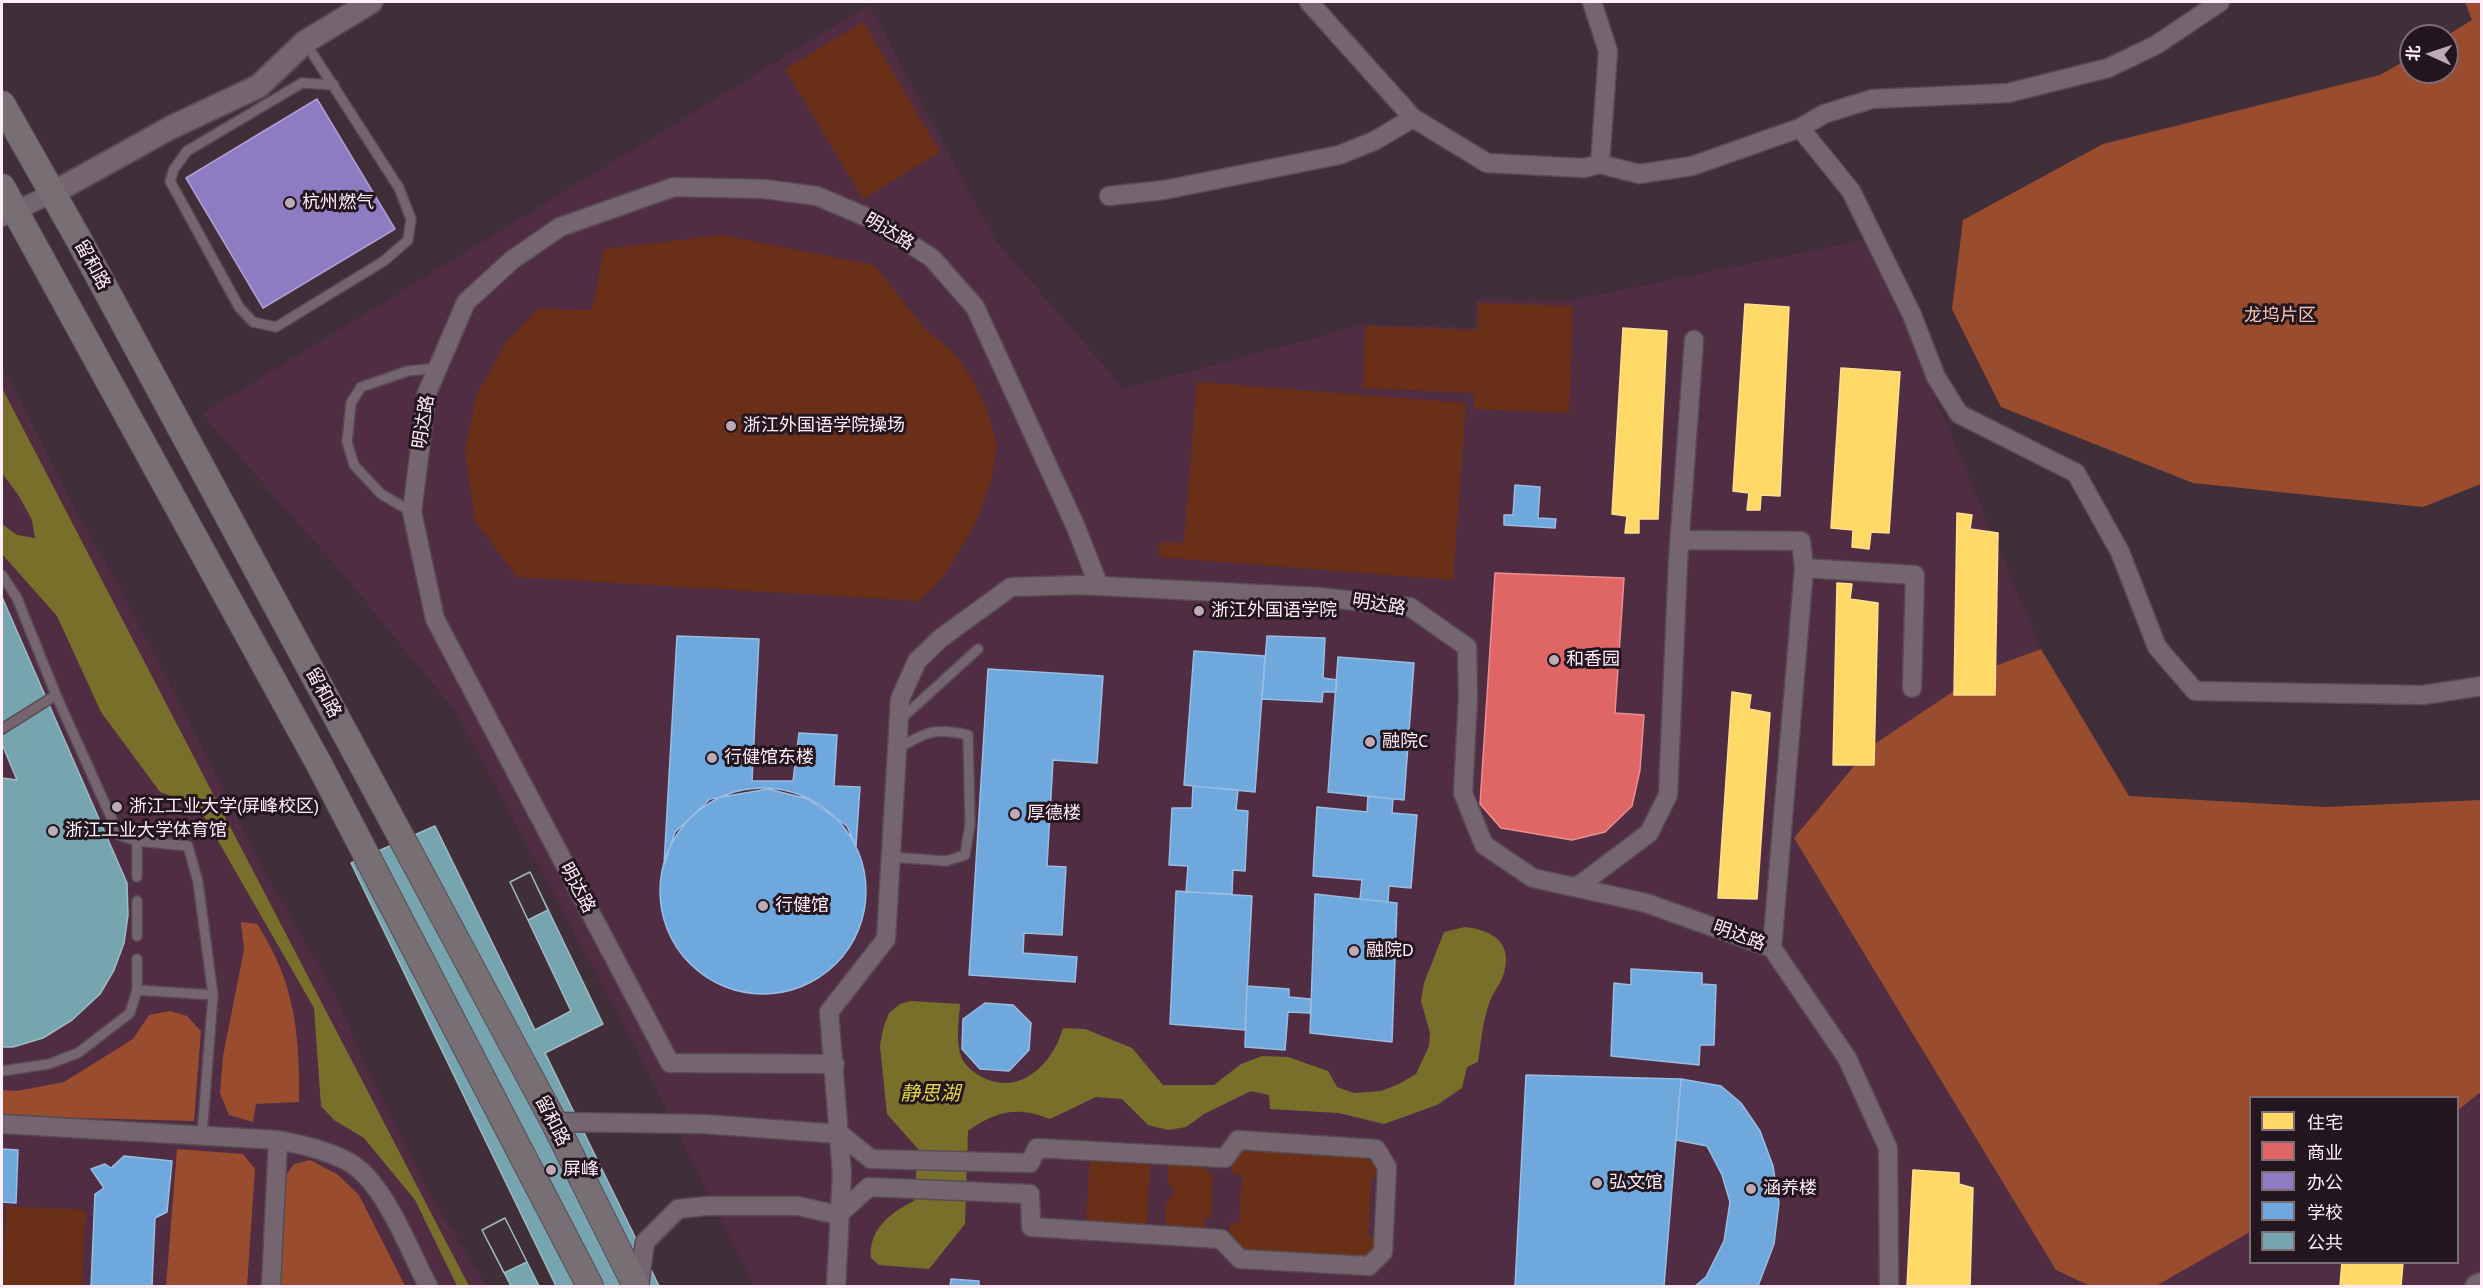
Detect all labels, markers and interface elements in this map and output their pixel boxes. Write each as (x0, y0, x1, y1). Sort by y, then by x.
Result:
north arrow (2399, 24, 2459, 84)
text: 北 (2403, 45, 2423, 62)
place label: 杭州燃气 (302, 192, 374, 214)
marker: 杭州燃气 (283, 196, 297, 210)
street label: 明达路 (860, 209, 918, 255)
street label: 留和路 (69, 236, 115, 294)
park label: 龙坞片区 (2244, 305, 2316, 327)
street label: 明达路 (409, 394, 439, 450)
place label: 浙江外国语学院操场 (743, 415, 905, 437)
marker: 浙江外国语学院操场 (724, 419, 738, 433)
street label: 明达路 (1351, 590, 1407, 620)
place label: 浙江外国语学院 (1211, 600, 1337, 622)
marker: 浙江外国语学院 (1192, 604, 1206, 618)
place label: 和香园 (1566, 649, 1620, 671)
marker: 和香园 (1547, 653, 1561, 667)
street label: 留和路 (301, 664, 345, 722)
place label: 融院C (1382, 731, 1428, 753)
marker: 融院C (1363, 735, 1377, 749)
place label: 行健馆东楼 (724, 747, 814, 769)
marker: 行健馆东楼 (705, 751, 719, 765)
place label: 浙江工业大学(屏峰校区) (129, 796, 319, 818)
marker: 浙江工业大学(屏峰校区) (110, 800, 124, 814)
place label: 厚德楼 (1027, 803, 1081, 825)
marker: 厚德楼 (1008, 807, 1022, 821)
place label: 浙江工业大学体育馆 (65, 820, 227, 842)
marker: 浙江工业大学体育馆 (46, 824, 60, 838)
street label: 明达路 (555, 859, 599, 917)
place label: 行健馆 (775, 895, 829, 917)
marker: 行健馆 (756, 899, 770, 913)
street label: 明达路 (1710, 917, 1768, 955)
place label: 融院D (1366, 940, 1414, 962)
marker: 融院D (1347, 944, 1361, 958)
water label: 静思湖 (900, 1082, 960, 1106)
street label: 留和路 (530, 1092, 574, 1150)
legend (2249, 1096, 2459, 1264)
text: 住宅 (2307, 1111, 2343, 1134)
text: 商业 (2307, 1141, 2343, 1164)
place label: 屏峰 (563, 1159, 599, 1181)
marker: 屏峰 (544, 1163, 558, 1177)
text: 办公 (2307, 1171, 2343, 1194)
place label: 弘文馆 (1609, 1172, 1663, 1194)
marker: 弘文馆 (1590, 1176, 1604, 1190)
place label: 涵养楼 (1763, 1178, 1817, 1200)
marker: 涵养楼 (1744, 1182, 1758, 1196)
text: 学校 (2307, 1201, 2343, 1224)
text: 公共 (2307, 1231, 2343, 1254)

